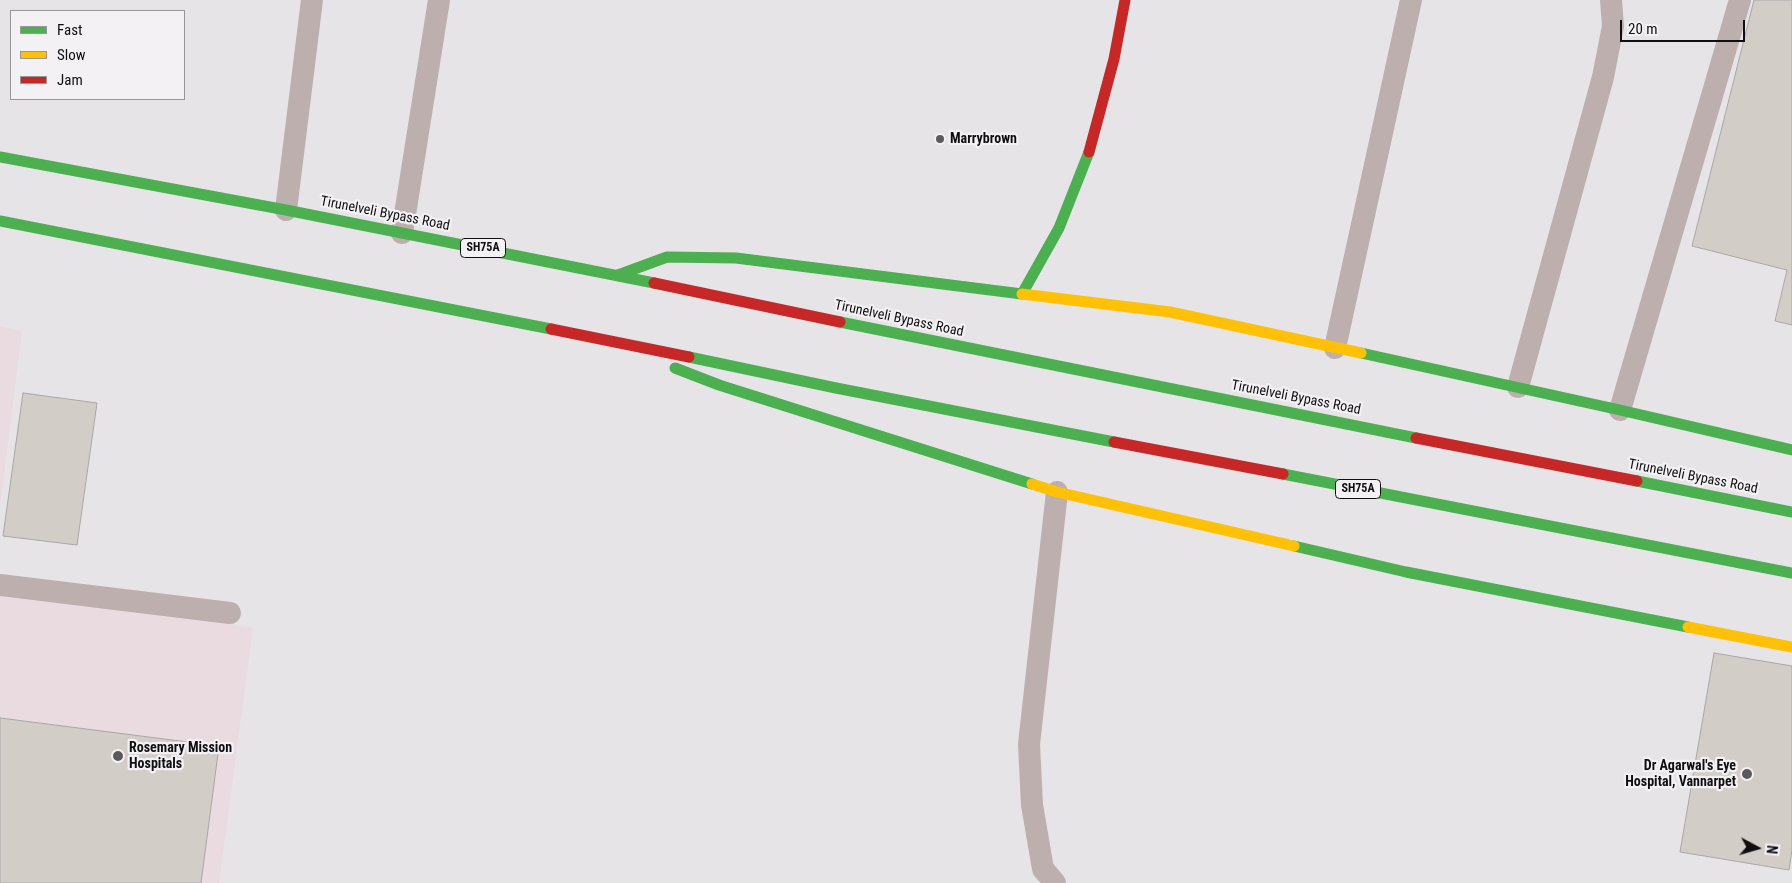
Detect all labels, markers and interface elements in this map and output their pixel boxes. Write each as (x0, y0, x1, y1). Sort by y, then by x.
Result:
legend (10, 10, 185, 100)
scale bar (1622, 10, 1747, 42)
text: 20 m (1628, 20, 1658, 38)
text: Fast (57, 21, 82, 39)
text: Slow (57, 46, 86, 64)
text: Jam (57, 71, 83, 89)
place label: Marrybrown (950, 131, 1017, 147)
marker: Marrybrown (934, 133, 946, 145)
street label: Tirunelveli Bypass Road (319, 193, 451, 235)
road number: SH75A (460, 238, 506, 258)
street label: Tirunelveli Bypass Road (833, 297, 965, 341)
street label: Tirunelveli Bypass Road (1230, 377, 1362, 419)
street label: Tirunelveli Bypass Road (1627, 456, 1759, 498)
road number: SH75A (1336, 479, 1380, 498)
place label: Rosemary Mission Hospitals (129, 740, 232, 772)
marker: Rosemary Mission Hospitals (111, 749, 125, 763)
place label: Dr Agarwal's Eye Hospital, Vannarpet (1625, 758, 1736, 790)
marker: Dr Agarwal's Eye Hospital, Vannarpet (1740, 767, 1754, 781)
north arrow (1732, 823, 1782, 873)
text: N (1764, 844, 1780, 855)

